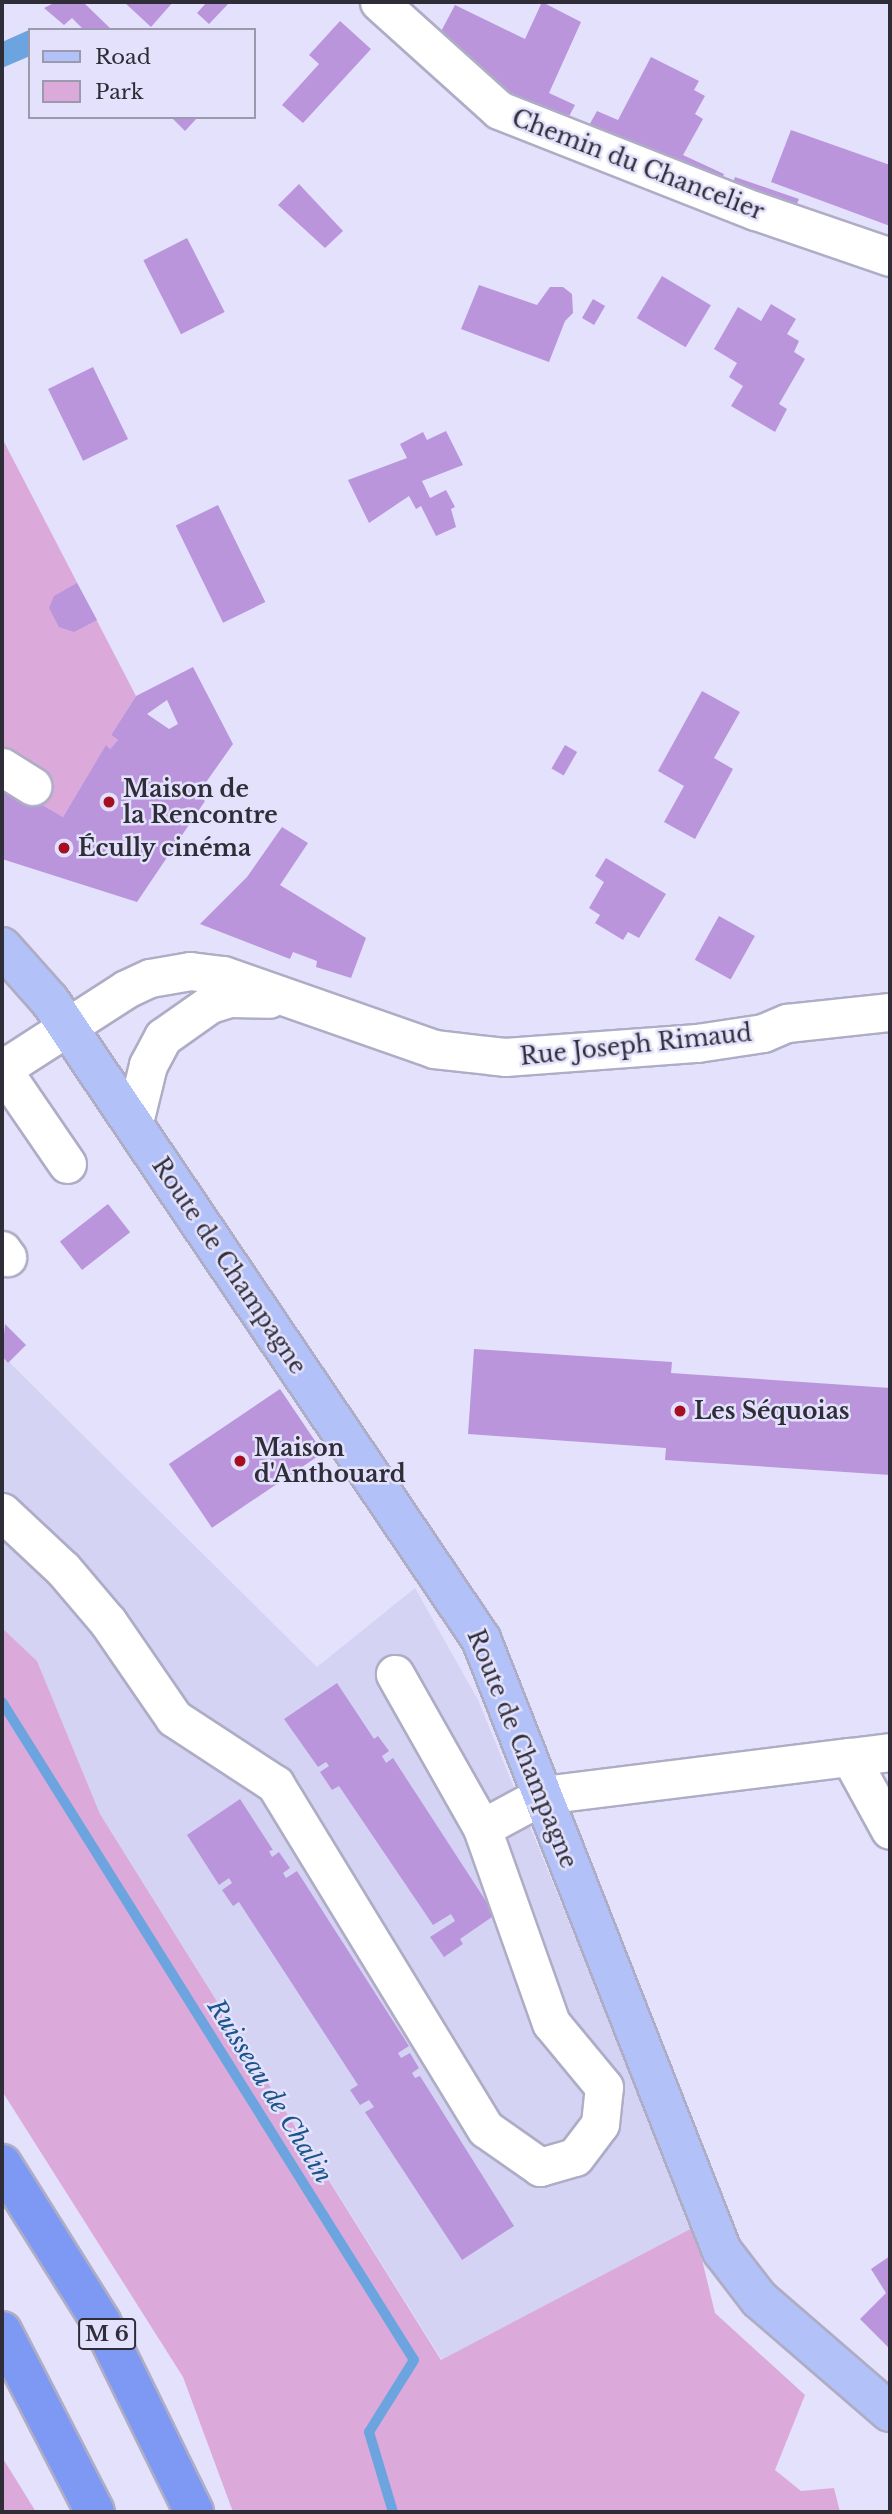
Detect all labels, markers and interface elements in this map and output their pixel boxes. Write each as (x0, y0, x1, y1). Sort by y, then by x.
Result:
legend (28, 28, 256, 119)
text: Road (95, 44, 151, 70)
text: Park (95, 79, 144, 105)
street label: Chemin du Chancelier (508, 104, 768, 226)
place label: Maison de la Rencontre (123, 775, 278, 829)
marker: Maison de la Rencontre (101, 794, 117, 810)
place label: Écully cinéma (78, 834, 252, 862)
marker: Écully cinéma (56, 840, 72, 856)
street label: Rue Joseph Rimaud (519, 1019, 753, 1071)
street label: Route de Champagne (146, 1153, 312, 1379)
place label: Les Séquoias (694, 1397, 850, 1425)
marker: Les Séquoias (672, 1403, 688, 1419)
place label: Maison d'Anthouard (254, 1434, 406, 1488)
marker: Maison d'Anthouard (232, 1453, 248, 1469)
street label: Route de Champagne (461, 1626, 583, 1872)
water label: Ruisseau de Chalin (202, 1994, 338, 2188)
road number: M 6 (77, 2316, 137, 2352)

